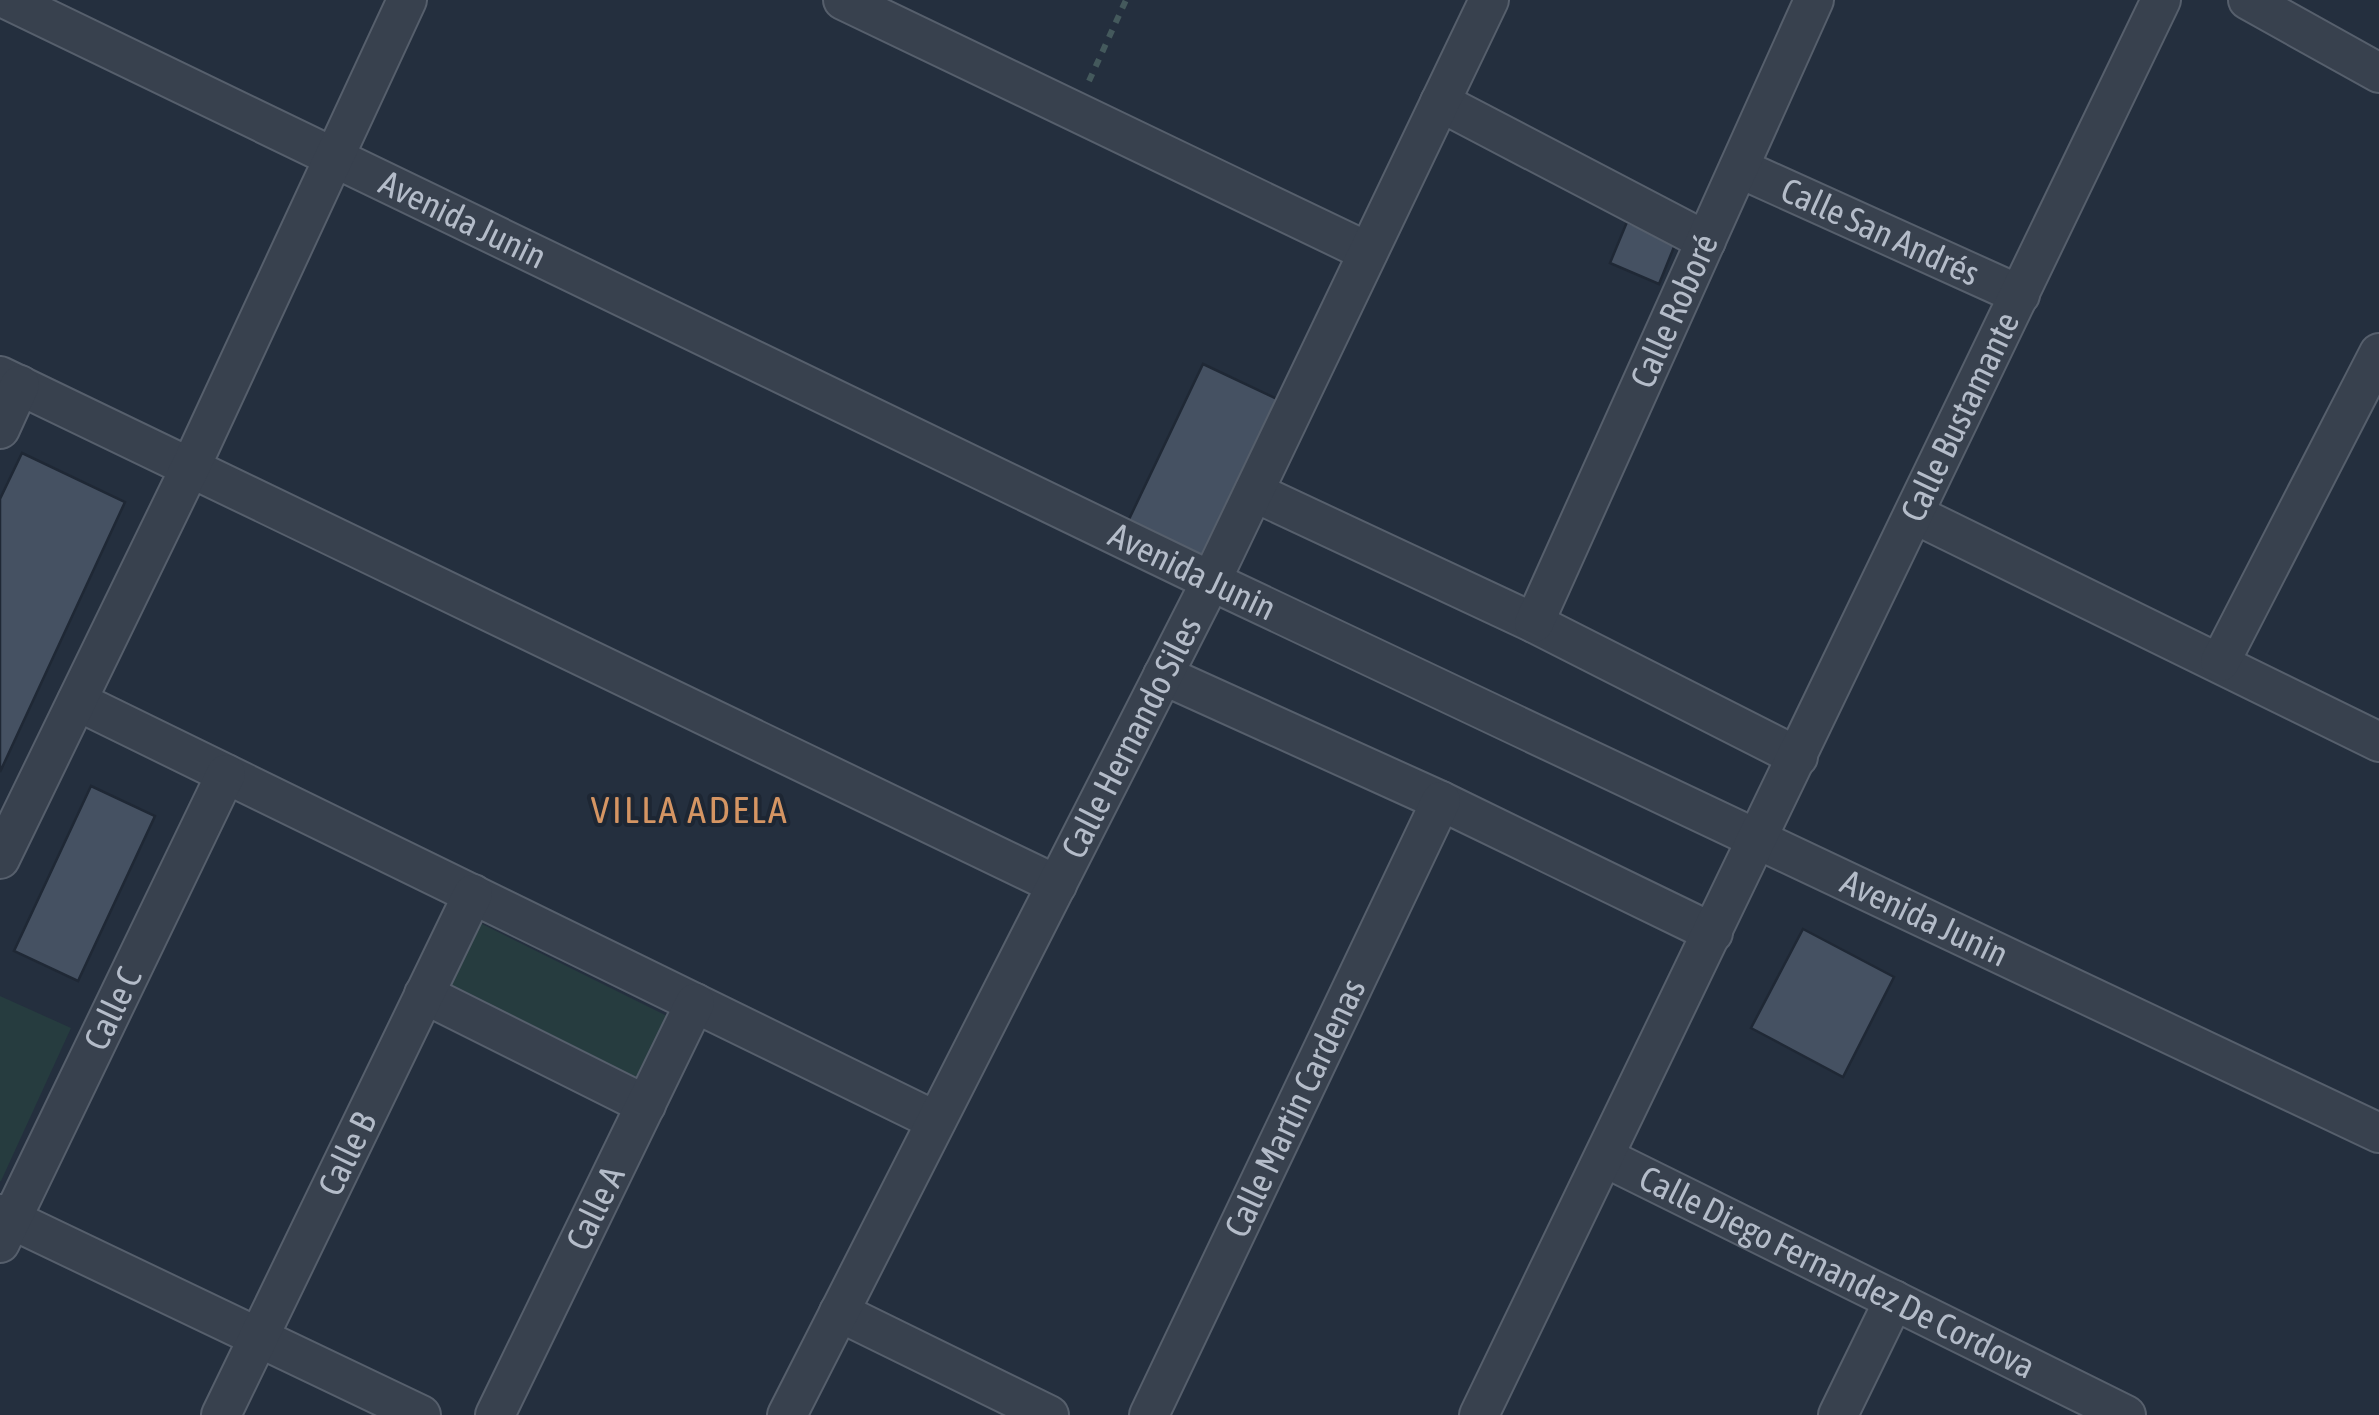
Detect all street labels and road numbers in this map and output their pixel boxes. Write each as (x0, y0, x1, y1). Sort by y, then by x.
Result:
street label: Avenida Junin (373, 162, 553, 276)
street label: Calle San Andrés (1775, 169, 1986, 293)
street label: Calle Roboré (1621, 228, 1725, 394)
street label: Calle Bustamante (1892, 305, 2027, 528)
street label: Avenida Junin (1103, 514, 1282, 628)
street label: Calle Hernando Siles (1053, 610, 1209, 864)
street label: Avenida Junin (1835, 861, 2015, 974)
street label: Calle C (75, 960, 149, 1056)
street label: Calle Martin Cardenas (1216, 972, 1373, 1243)
street label: Calle B (309, 1105, 384, 1202)
street label: Calle Diego Fernandez De Cordova (1633, 1157, 2042, 1386)
street label: Calle A (557, 1159, 632, 1256)

